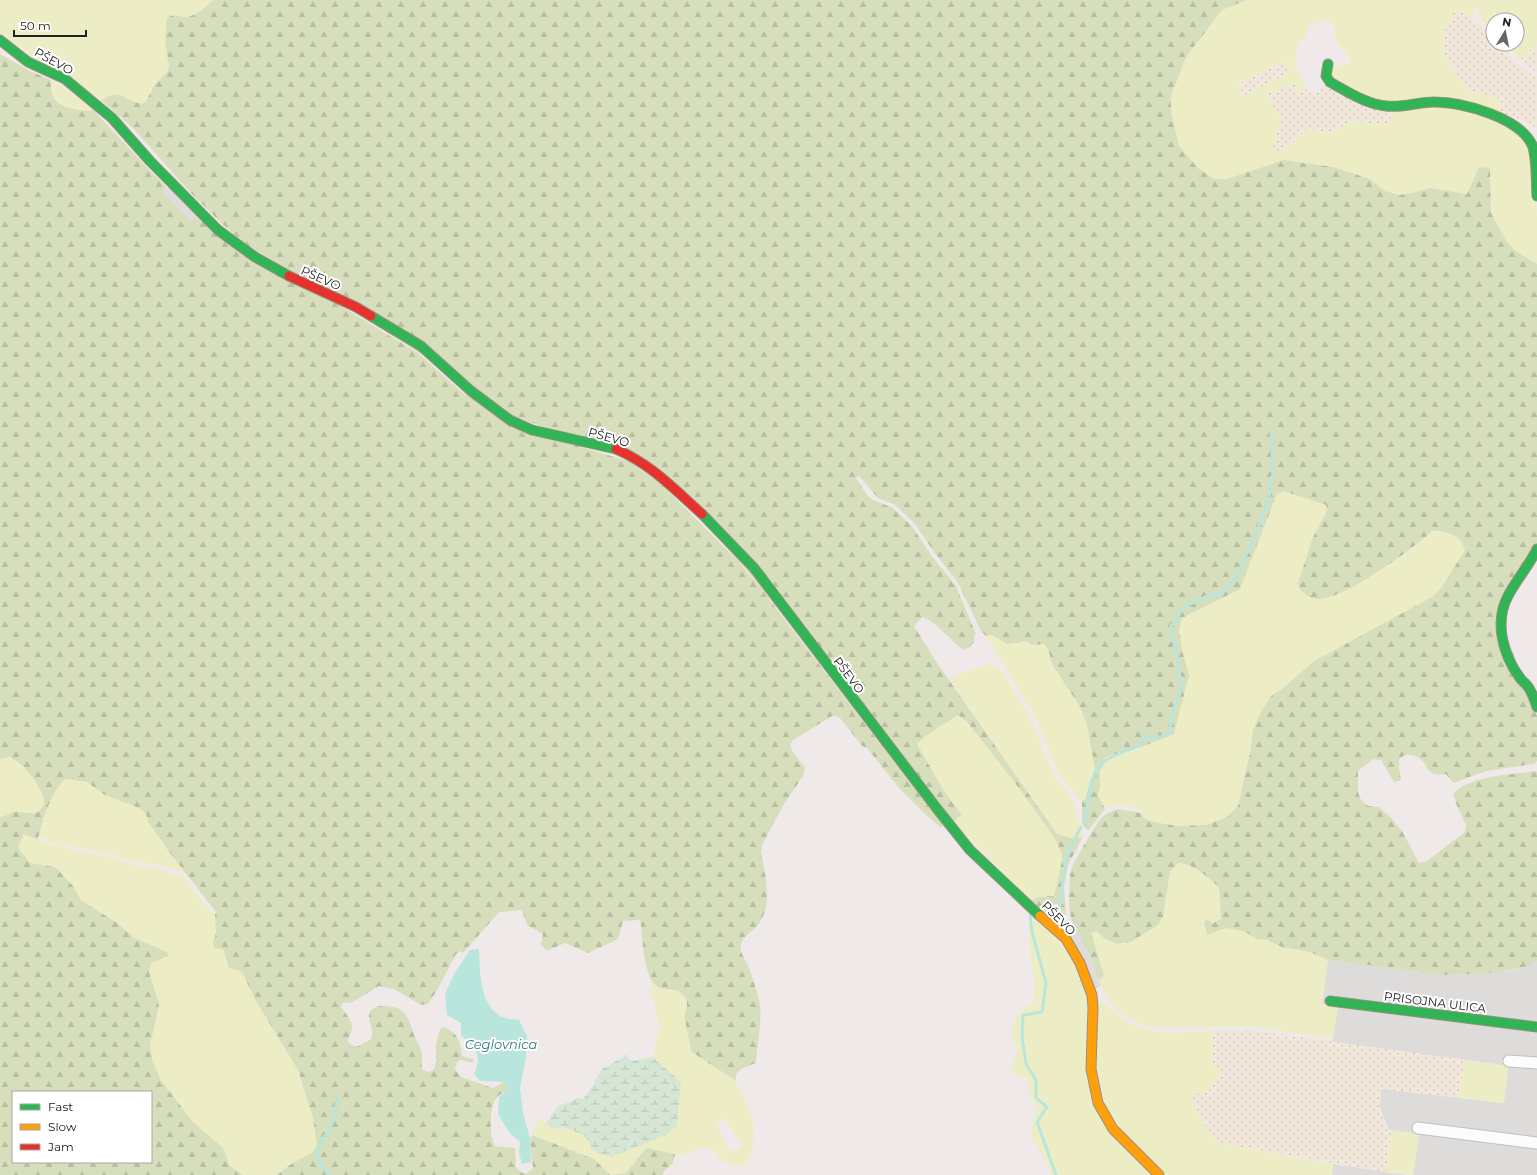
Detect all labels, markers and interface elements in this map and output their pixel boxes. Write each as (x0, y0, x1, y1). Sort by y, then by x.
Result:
scale bar (14, 12, 86, 38)
north arrow (1485, 12, 1525, 52)
text: N (1501, 14, 1512, 30)
text: 50 m (20, 18, 51, 33)
street label: PŠEVO (32, 44, 76, 78)
street label: PŠEVO (299, 263, 343, 293)
street label: PŠEVO (587, 424, 631, 450)
street label: PŠEVO (830, 654, 868, 696)
street label: PŠEVO (1039, 898, 1079, 938)
street label: PRISOJNA ULICA (1383, 988, 1487, 1016)
water label: Ceglovnica (465, 1036, 537, 1052)
legend (12, 1091, 152, 1163)
text: Fast (48, 1099, 73, 1114)
text: Slow (48, 1119, 77, 1134)
text: Jam (47, 1139, 74, 1154)

